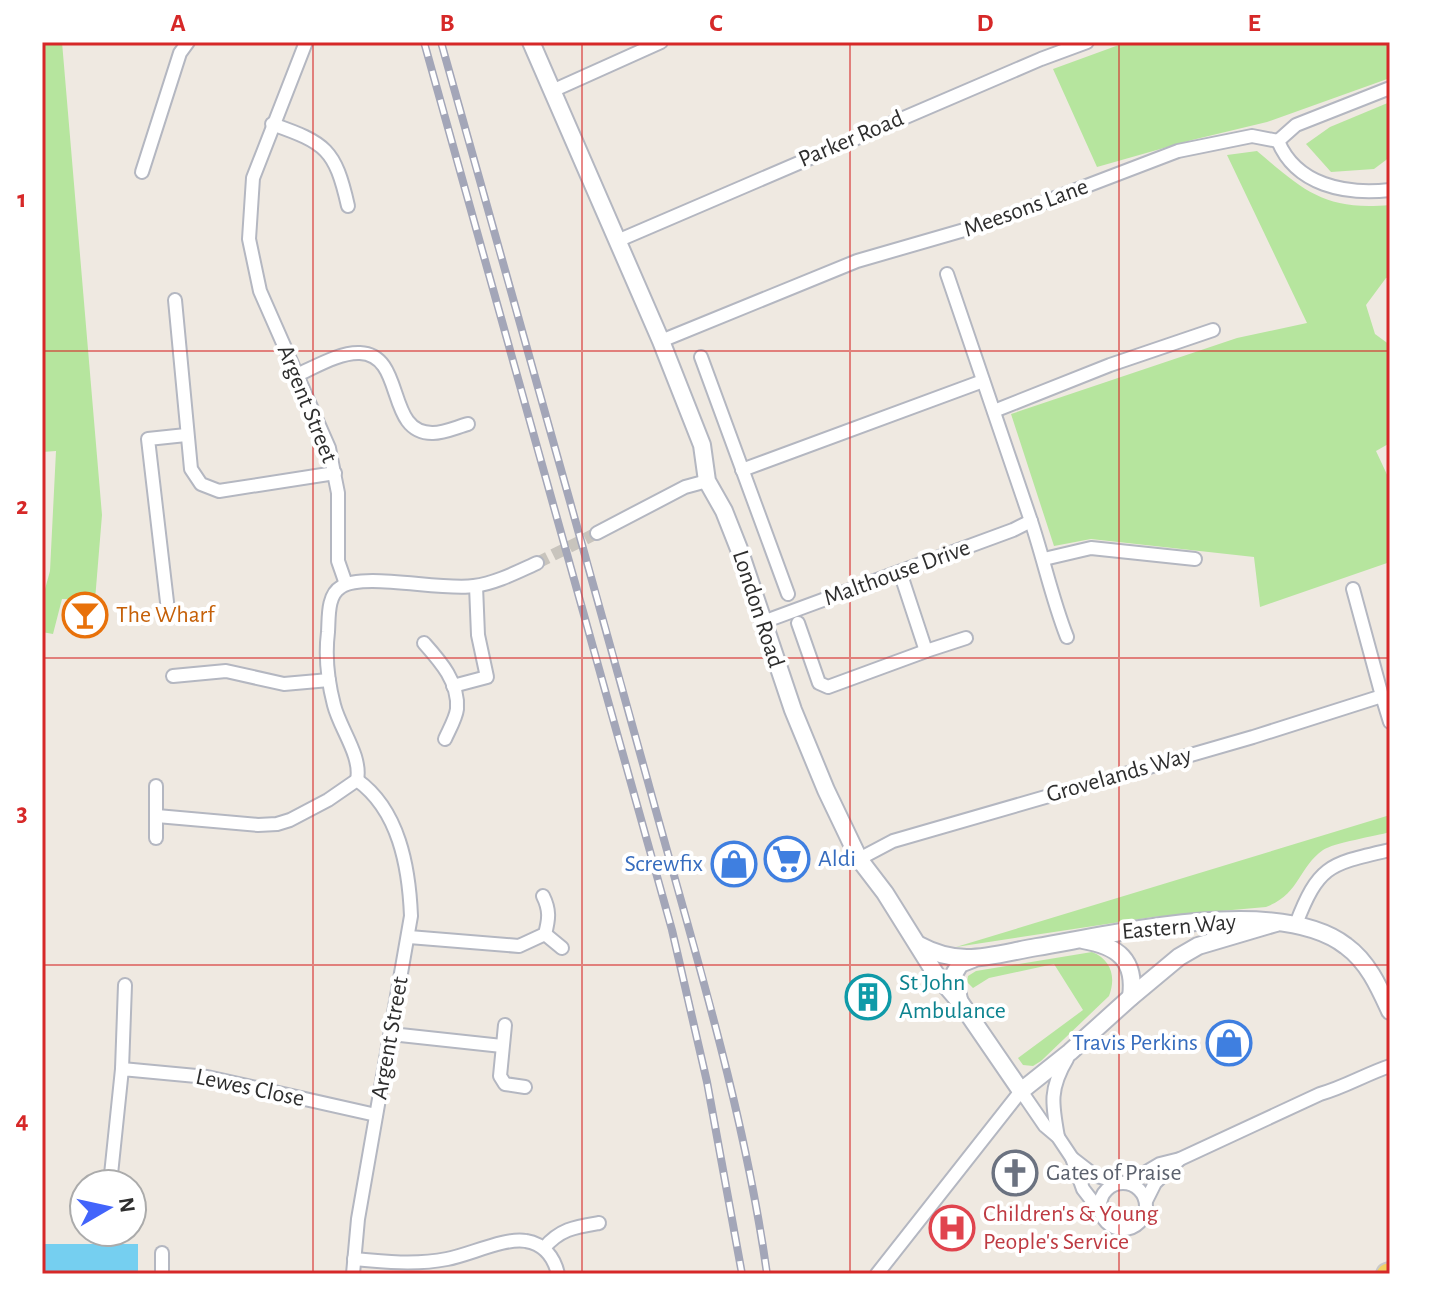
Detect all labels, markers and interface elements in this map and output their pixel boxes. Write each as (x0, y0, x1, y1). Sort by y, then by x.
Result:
text: A (170, 10, 186, 36)
text: B (439, 10, 455, 36)
text: C (709, 10, 723, 36)
text: D (976, 10, 994, 36)
text: E (1247, 10, 1261, 36)
street label: Parker Road (795, 106, 907, 172)
street label: Meesons Lane (961, 174, 1091, 242)
text: 1 (17, 186, 27, 212)
street label: Argent Street (273, 342, 342, 467)
text: 2 (16, 493, 28, 519)
street label: Malthouse Drive (821, 535, 973, 611)
street label: London Road (728, 547, 788, 671)
bar icon: The Wharf (61, 591, 109, 639)
place label: The Wharf (116, 603, 216, 627)
street label: Grovelands Way (1044, 743, 1194, 807)
text: 3 (16, 800, 28, 826)
supermarket icon: Aldi (763, 835, 811, 883)
shop icon: Screwfix (710, 840, 758, 888)
place label: Aldi (818, 847, 856, 871)
place label: Screwfix (624, 852, 704, 876)
street label: Eastern Way (1121, 910, 1237, 944)
place label: St John Ambulance (899, 971, 1006, 1023)
building icon: St John Ambulance (844, 973, 892, 1021)
street label: Argent Street (367, 974, 413, 1101)
shop icon: Travis Perkins (1205, 1019, 1253, 1067)
place label: Travis Perkins (1072, 1031, 1198, 1055)
street label: Lewes Close (193, 1065, 307, 1111)
text: 4 (15, 1107, 29, 1133)
church icon: Gates of Praise (991, 1149, 1039, 1197)
place label: Gates of Praise (1046, 1161, 1182, 1185)
north arrow (68, 1168, 148, 1248)
text: N (115, 1196, 139, 1214)
place label: Children's & Young People's Service (983, 1202, 1159, 1254)
hospital icon: Children's & Young People's Service (928, 1204, 976, 1252)

